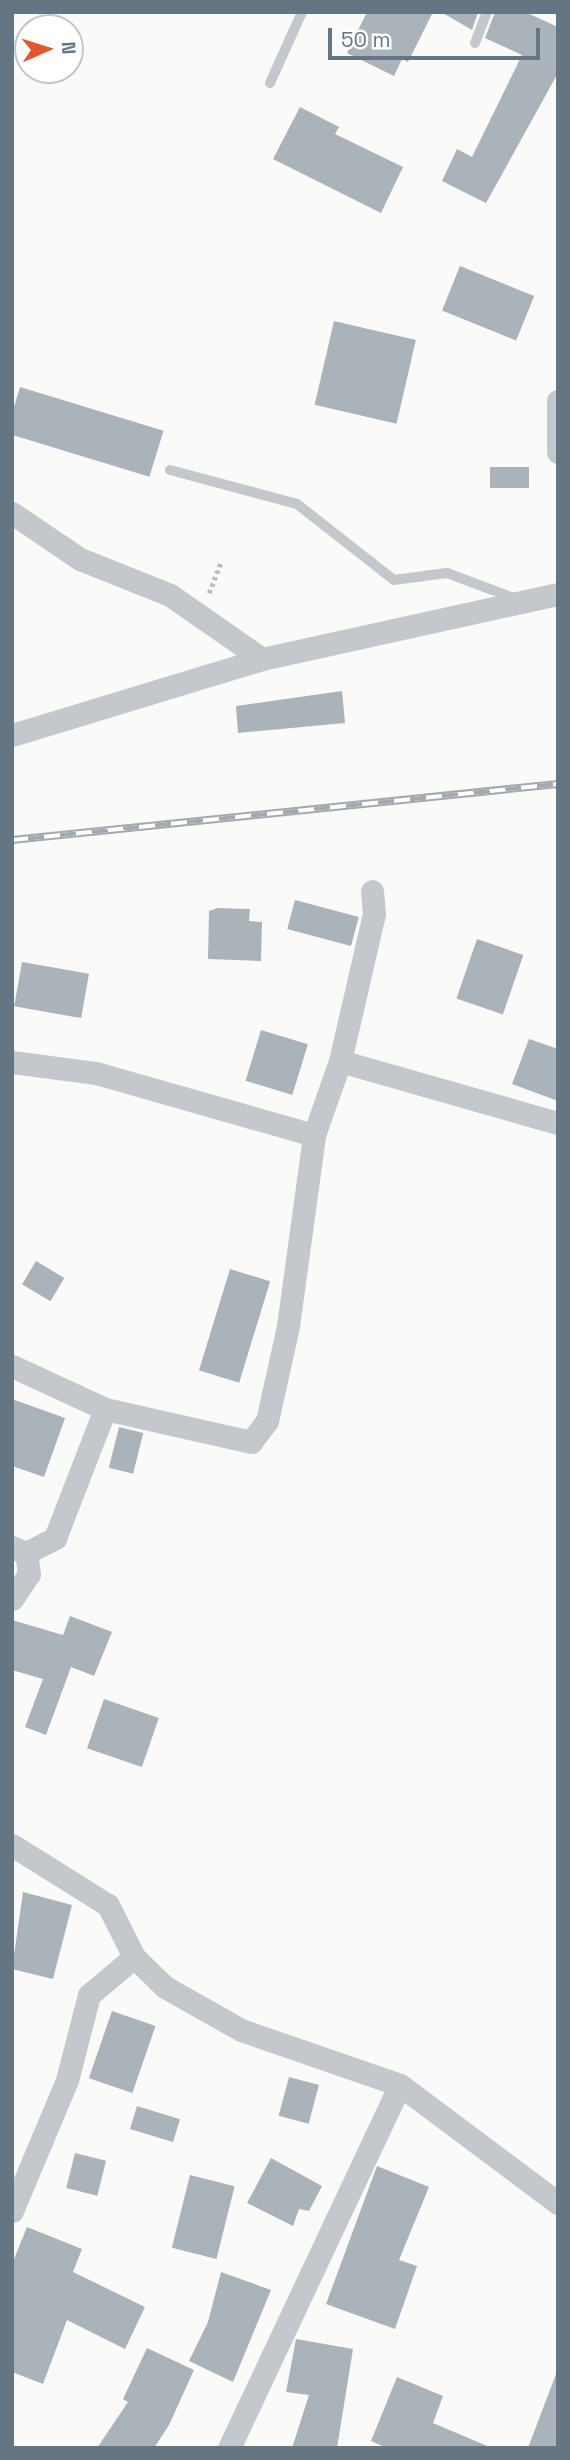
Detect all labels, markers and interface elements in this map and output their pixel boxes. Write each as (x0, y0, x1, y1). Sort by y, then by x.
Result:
north arrow (14, 14, 84, 84)
scale bar (332, 14, 544, 58)
text: 50 m (341, 26, 391, 53)
text: N (56, 41, 81, 55)

